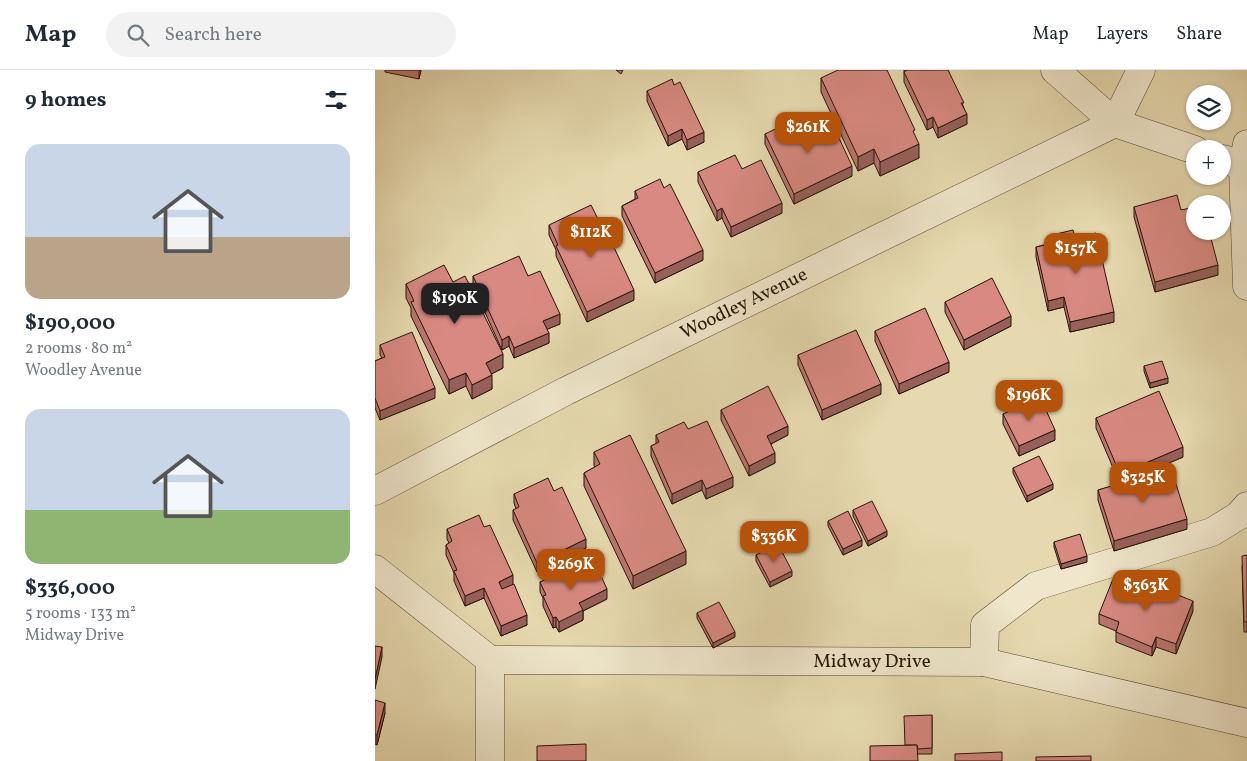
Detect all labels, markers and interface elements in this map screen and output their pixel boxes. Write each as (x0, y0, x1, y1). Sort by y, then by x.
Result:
search box (106, 12, 456, 57)
text: Map (25, 18, 76, 52)
icon: search (124, 21, 152, 49)
text: Search here (164, 22, 262, 48)
text: Map (1032, 22, 1068, 47)
text: Layers (1096, 22, 1148, 47)
text: Share (1176, 22, 1222, 47)
map controls (1186, 85, 1231, 240)
button: layers (1186, 85, 1231, 130)
text: 9 homes (25, 86, 106, 115)
icon: filters (322, 86, 350, 114)
pin: $261K (773, 112, 843, 154)
text: $261K (786, 117, 830, 139)
button: + (1186, 140, 1231, 185)
icon: home (143, 176, 233, 266)
button: − (1186, 195, 1231, 240)
pin: $112K (556, 216, 626, 259)
text: $112K (570, 222, 612, 244)
pin: $157K (1041, 232, 1111, 275)
text: $157K (1055, 238, 1097, 260)
street label: Woodley Avenue (676, 262, 812, 346)
pin: $190K (420, 282, 490, 325)
text: $190K (432, 288, 478, 310)
text: $190,000 (25, 309, 115, 338)
text: 2 rooms · 80 m² (25, 338, 132, 360)
text: Woodley Avenue (25, 360, 142, 382)
pin: $196K (994, 380, 1064, 422)
text: $196K (1007, 385, 1051, 407)
icon: home (143, 441, 233, 531)
pin: $325K (1108, 462, 1178, 504)
text: $325K (1121, 467, 1165, 489)
pin: $336K (739, 520, 809, 563)
text: $336K (751, 526, 797, 548)
pin: $269K (536, 548, 606, 591)
text: $269K (548, 554, 594, 576)
pin: $363K (1111, 570, 1181, 612)
text: $336,000 (25, 574, 115, 603)
text: $363K (1123, 575, 1169, 597)
text: 5 rooms · 133 m² (25, 603, 136, 625)
text: Midway Drive (25, 625, 124, 647)
street label: Midway Drive (813, 649, 931, 675)

